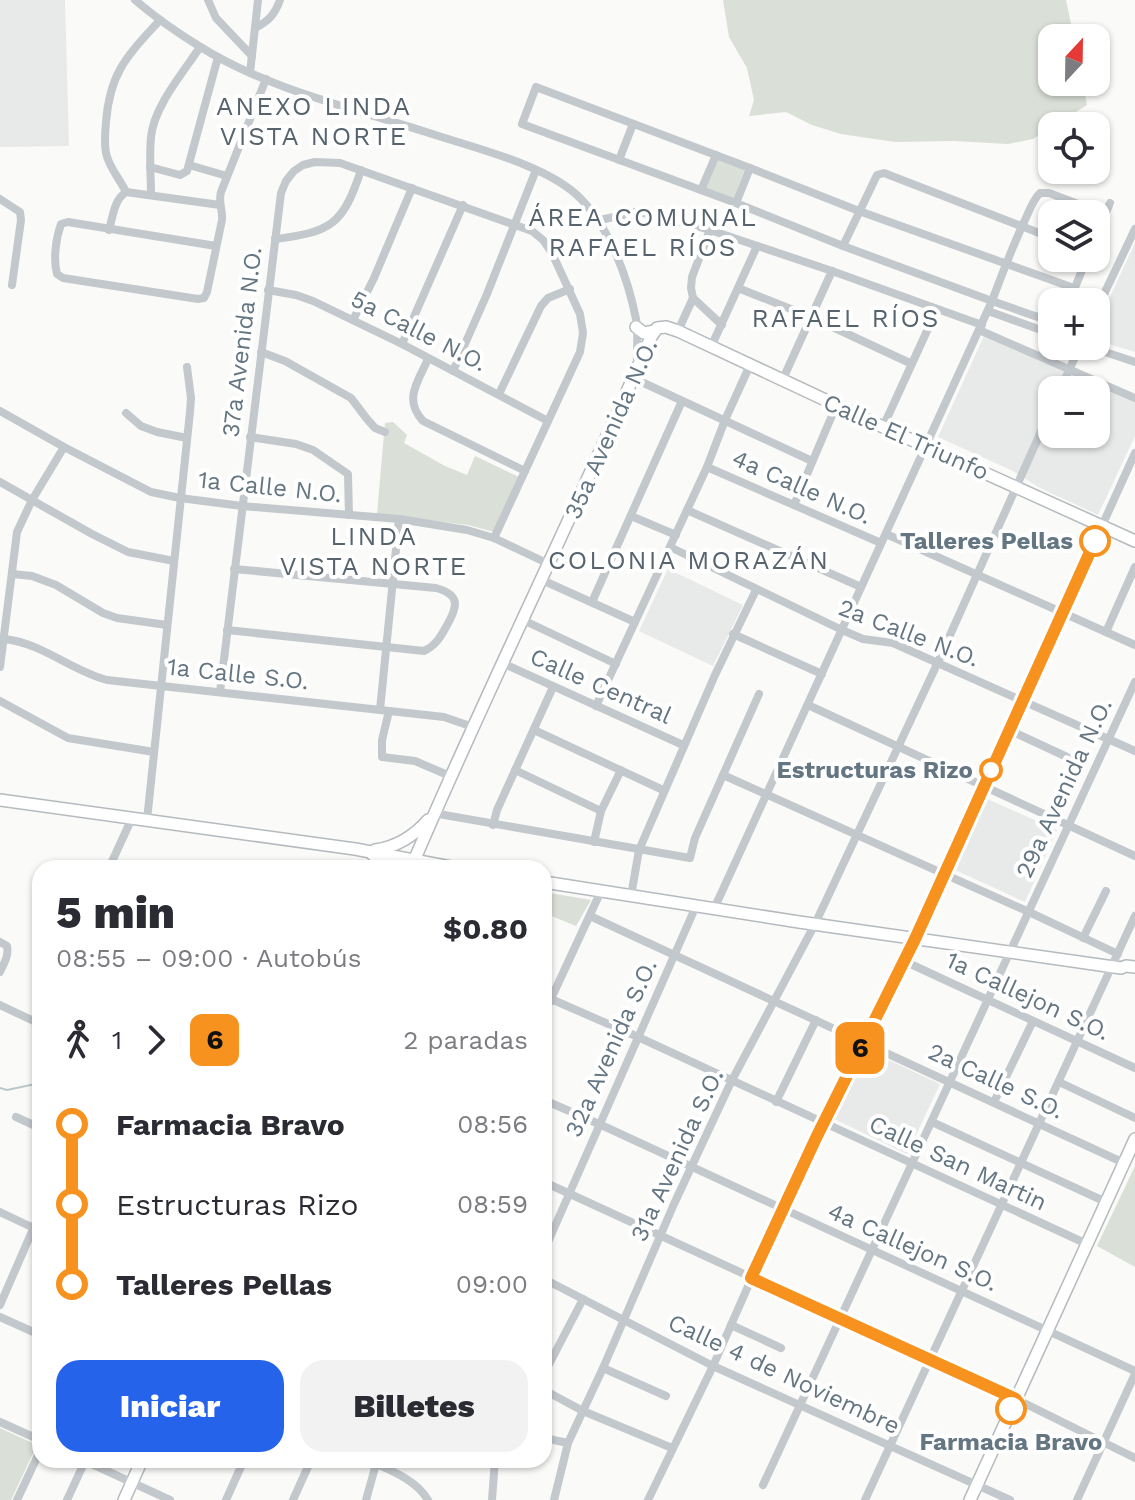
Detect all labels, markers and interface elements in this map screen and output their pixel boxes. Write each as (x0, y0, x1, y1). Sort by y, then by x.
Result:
north arrow (1038, 24, 1110, 96)
map controls (1038, 24, 1110, 448)
district label: ANEXO LINDA VISTA NORTE (216, 91, 412, 151)
button: locate (1038, 112, 1110, 184)
button: layers (1038, 200, 1110, 272)
district label: ÁREA COMUNAL RAFAEL RÍOS (528, 202, 758, 262)
street label: 37a Avenida N.O. (216, 245, 268, 439)
street label: 5a Calle N.O. (346, 285, 492, 377)
button: + (1038, 288, 1110, 360)
district label: RAFAEL RÍOS (751, 303, 941, 333)
street label: 35a Avenida N.O. (559, 335, 663, 523)
button: − (1038, 376, 1110, 448)
street label: Calle El Triunfo (819, 388, 993, 486)
street label: 4a Calle N.O. (728, 444, 876, 530)
street label: 1a Calle N.O. (197, 466, 343, 508)
district label: LINDA VISTA NORTE (280, 521, 468, 581)
marker: Talleres Pellas (1080, 526, 1110, 556)
place label: Talleres Pellas (900, 527, 1073, 555)
district label: COLONIA MORAZÁN (548, 545, 830, 575)
street label: 2a Calle N.O. (835, 593, 983, 673)
street label: Calle Central (526, 642, 677, 730)
street label: 1a Calle S.O. (166, 653, 310, 695)
street label: 29a Avenida N.O. (1010, 694, 1118, 882)
place label: Estructuras Rizo (777, 756, 973, 784)
marker: Estructuras Rizo (980, 759, 1002, 781)
text: 5 min (56, 887, 175, 939)
text: $0.80 (443, 911, 528, 946)
text: 08:55 – 09:00 · Autobús (56, 943, 361, 973)
street label: 1a Callejon S.O. (942, 946, 1114, 1046)
street label: 32a Avenida S.O. (559, 955, 663, 1141)
icon: walk (56, 1018, 100, 1062)
icon: forward (134, 1018, 178, 1062)
line badge: 6 (834, 1022, 886, 1074)
text: 6 (206, 1023, 223, 1056)
text: 1 (112, 1025, 122, 1055)
text: 2 paradas (403, 1025, 528, 1055)
text: 6 (851, 1031, 869, 1064)
street label: 2a Calle S.O. (924, 1037, 1068, 1125)
street label: 31a Avenida S.O. (625, 1064, 729, 1246)
text: Farmacia Bravo (116, 1107, 345, 1142)
text: 08:56 (457, 1109, 528, 1139)
street label: Calle San Martin (865, 1110, 1051, 1216)
text: Estructuras Rizo (116, 1187, 359, 1222)
text: 08:59 (457, 1189, 528, 1219)
street label: 4a Callejon S.O. (824, 1197, 1002, 1297)
text: Talleres Pellas (116, 1267, 332, 1302)
text: 09:00 (456, 1269, 528, 1299)
street label: Calle 4 de Noviembre (664, 1308, 904, 1440)
button: Iniciar (56, 1360, 284, 1452)
button: Billetes (300, 1360, 528, 1452)
marker: Farmacia Bravo (996, 1394, 1026, 1424)
place label: Farmacia Bravo (920, 1428, 1102, 1456)

